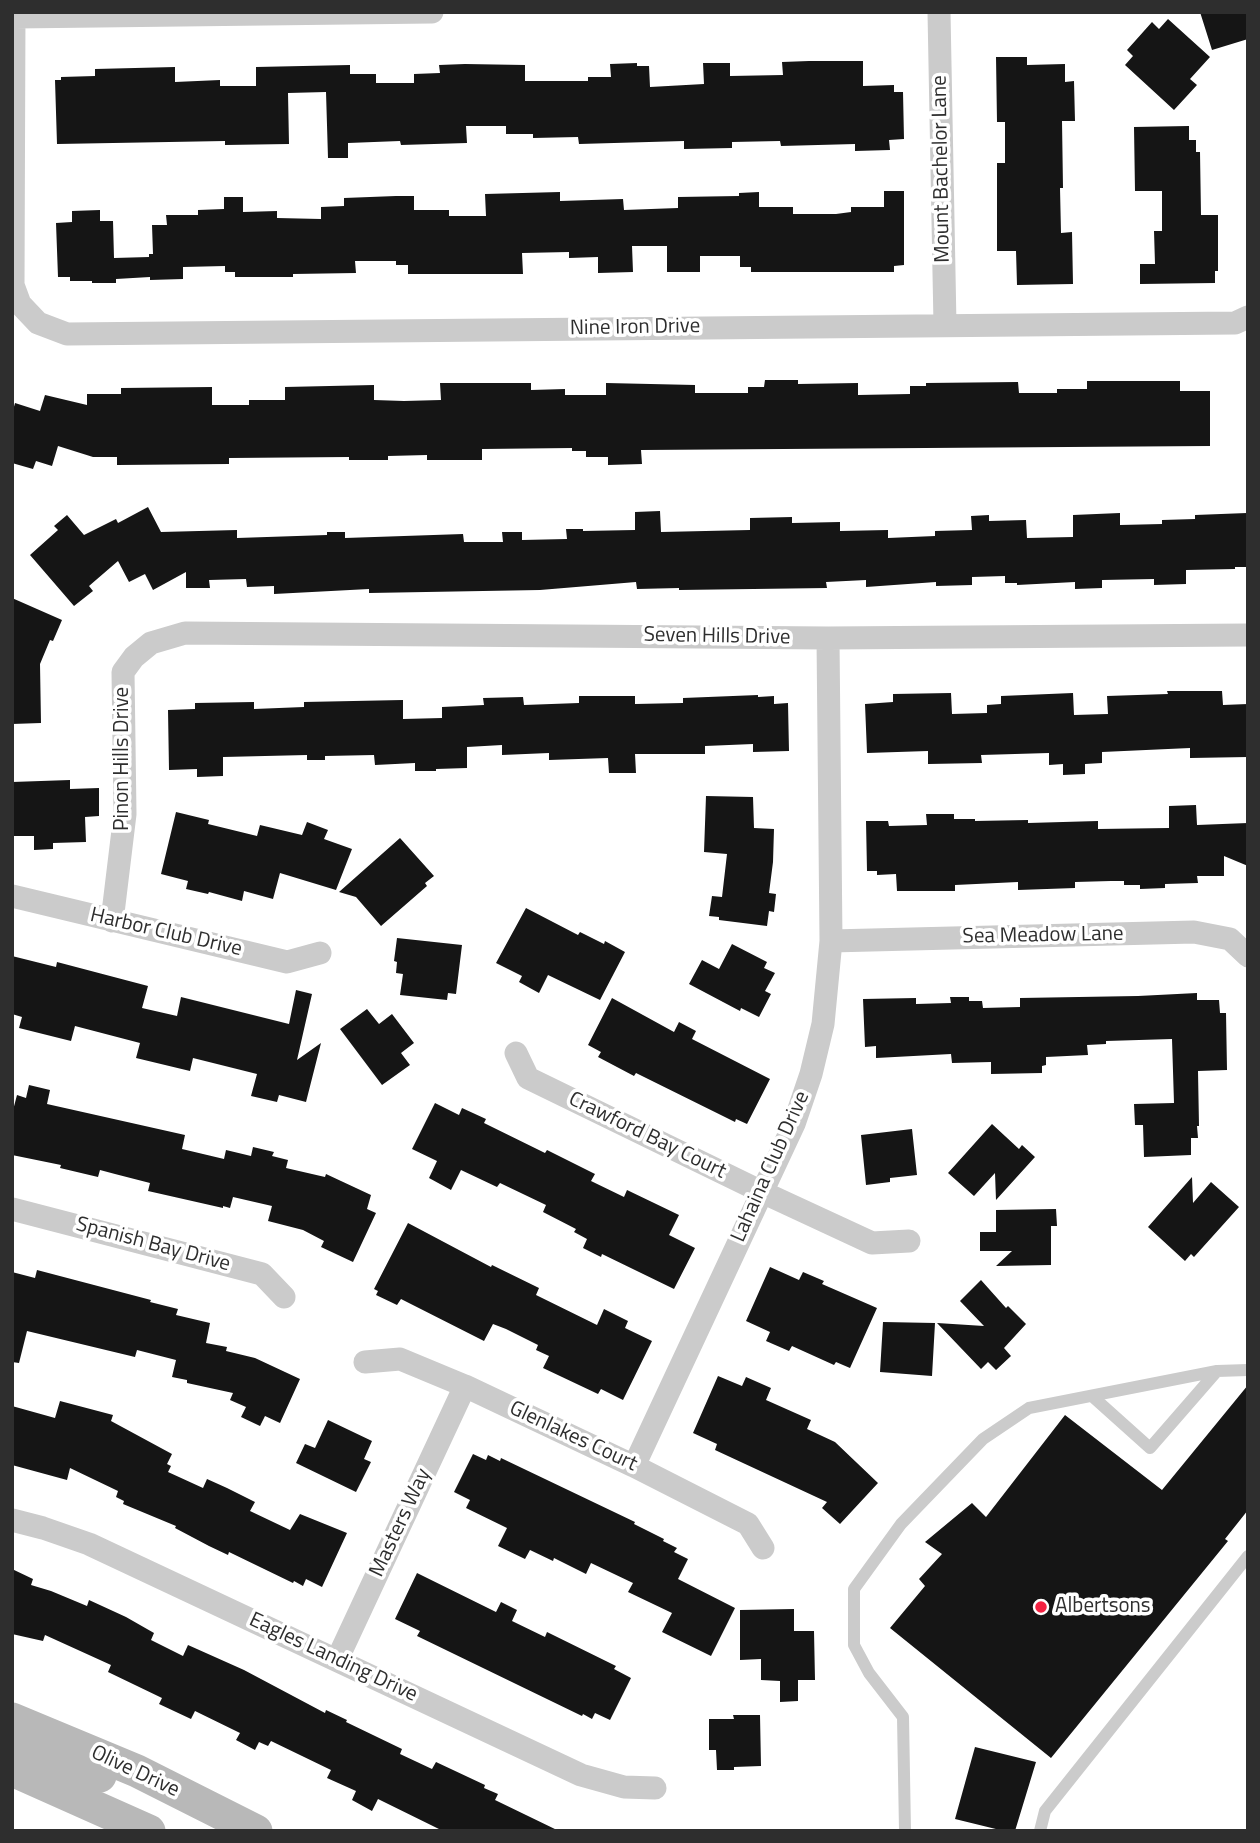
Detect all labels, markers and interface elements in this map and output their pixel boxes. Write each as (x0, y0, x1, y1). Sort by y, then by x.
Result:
street label: Mount Bachelor Lane (928, 75, 956, 263)
street label: Nine Iron Drive (570, 314, 700, 342)
street label: Seven Hills Drive (643, 623, 791, 651)
street label: Pinon Hills Drive (110, 687, 136, 831)
street label: Harbor Club Drive (88, 903, 244, 963)
street label: Sea Meadow Lane (962, 922, 1124, 950)
street label: Crawford Bay Court (564, 1087, 730, 1185)
street label: Lahaina Club Drive (726, 1088, 816, 1246)
street label: Spanish Bay Drive (73, 1212, 233, 1278)
street label: Glenlakes Court (505, 1396, 641, 1478)
street label: Masters Way (365, 1465, 437, 1581)
place label: Albertsons (1055, 1594, 1151, 1620)
marker: Albertsons (1033, 1599, 1049, 1615)
street label: Eagles Landing Drive (245, 1608, 421, 1708)
street label: Olive Drive (87, 1741, 183, 1803)

